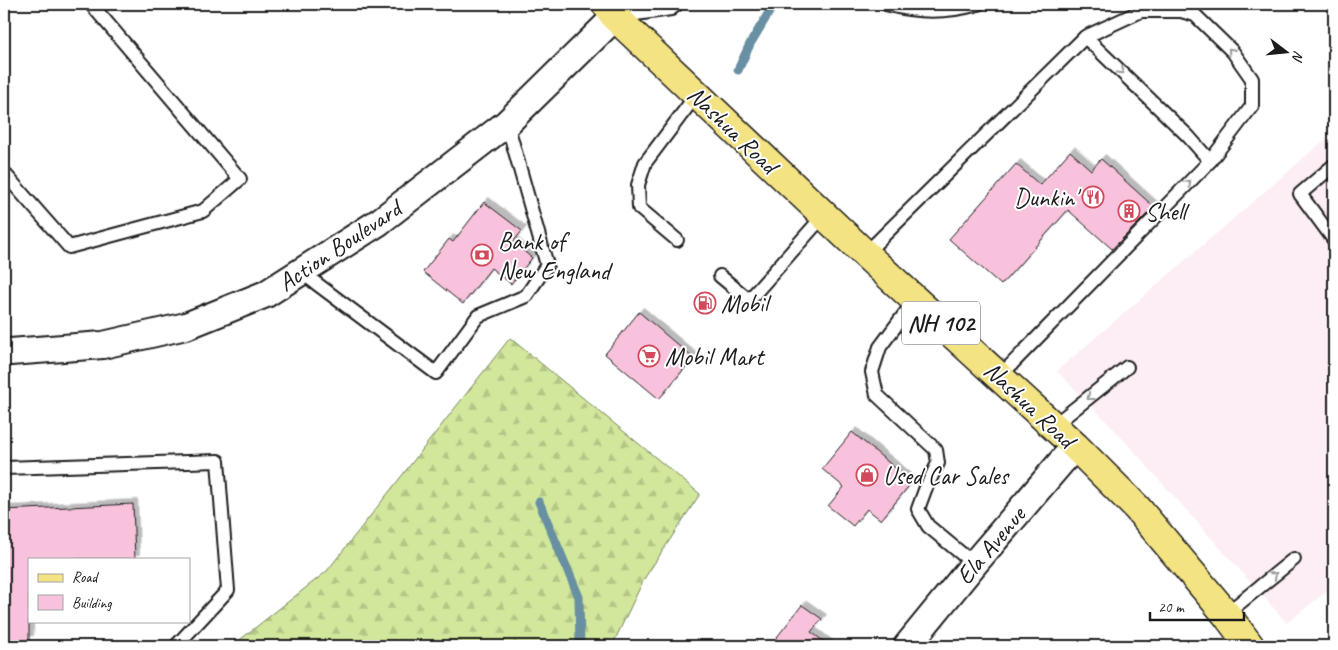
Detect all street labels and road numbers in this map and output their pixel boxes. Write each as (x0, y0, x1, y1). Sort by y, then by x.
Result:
street label: Nashua Road (680, 79, 787, 183)
street label: Action Boulevard (272, 191, 411, 299)
road number: NH 102 (902, 302, 980, 344)
street label: Nashua Road (977, 354, 1085, 458)
street label: Ela Avenue (949, 499, 1034, 591)

